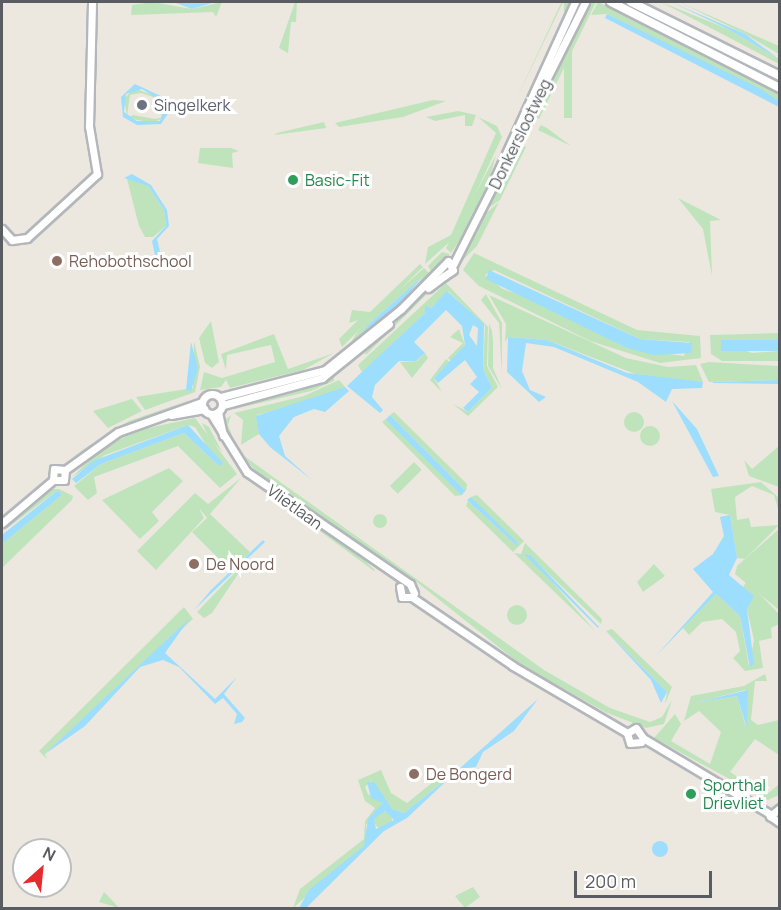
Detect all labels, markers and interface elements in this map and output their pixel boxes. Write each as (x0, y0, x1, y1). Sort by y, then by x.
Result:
street label: Donkerslootweg (485, 76, 555, 192)
place label: Singelkerk (154, 95, 230, 115)
marker: Singelkerk (135, 98, 149, 112)
place label: Basic-Fit (305, 170, 370, 190)
marker: Basic-Fit (286, 173, 300, 187)
place label: Rehobothschool (69, 251, 192, 271)
marker: Rehobothschool (50, 254, 64, 268)
street label: Vlietlaan (264, 481, 326, 533)
place label: De Noord (206, 554, 274, 574)
marker: De Noord (187, 557, 201, 571)
place label: De Bongerd (426, 764, 512, 784)
marker: De Bongerd (407, 767, 421, 781)
place label: Sporthal Drievliet (703, 775, 766, 813)
marker: Sporthal Drievliet (684, 787, 698, 801)
north arrow (12, 838, 72, 898)
text: N (39, 841, 59, 866)
scale bar (577, 859, 715, 897)
text: 200 m (585, 869, 636, 893)

